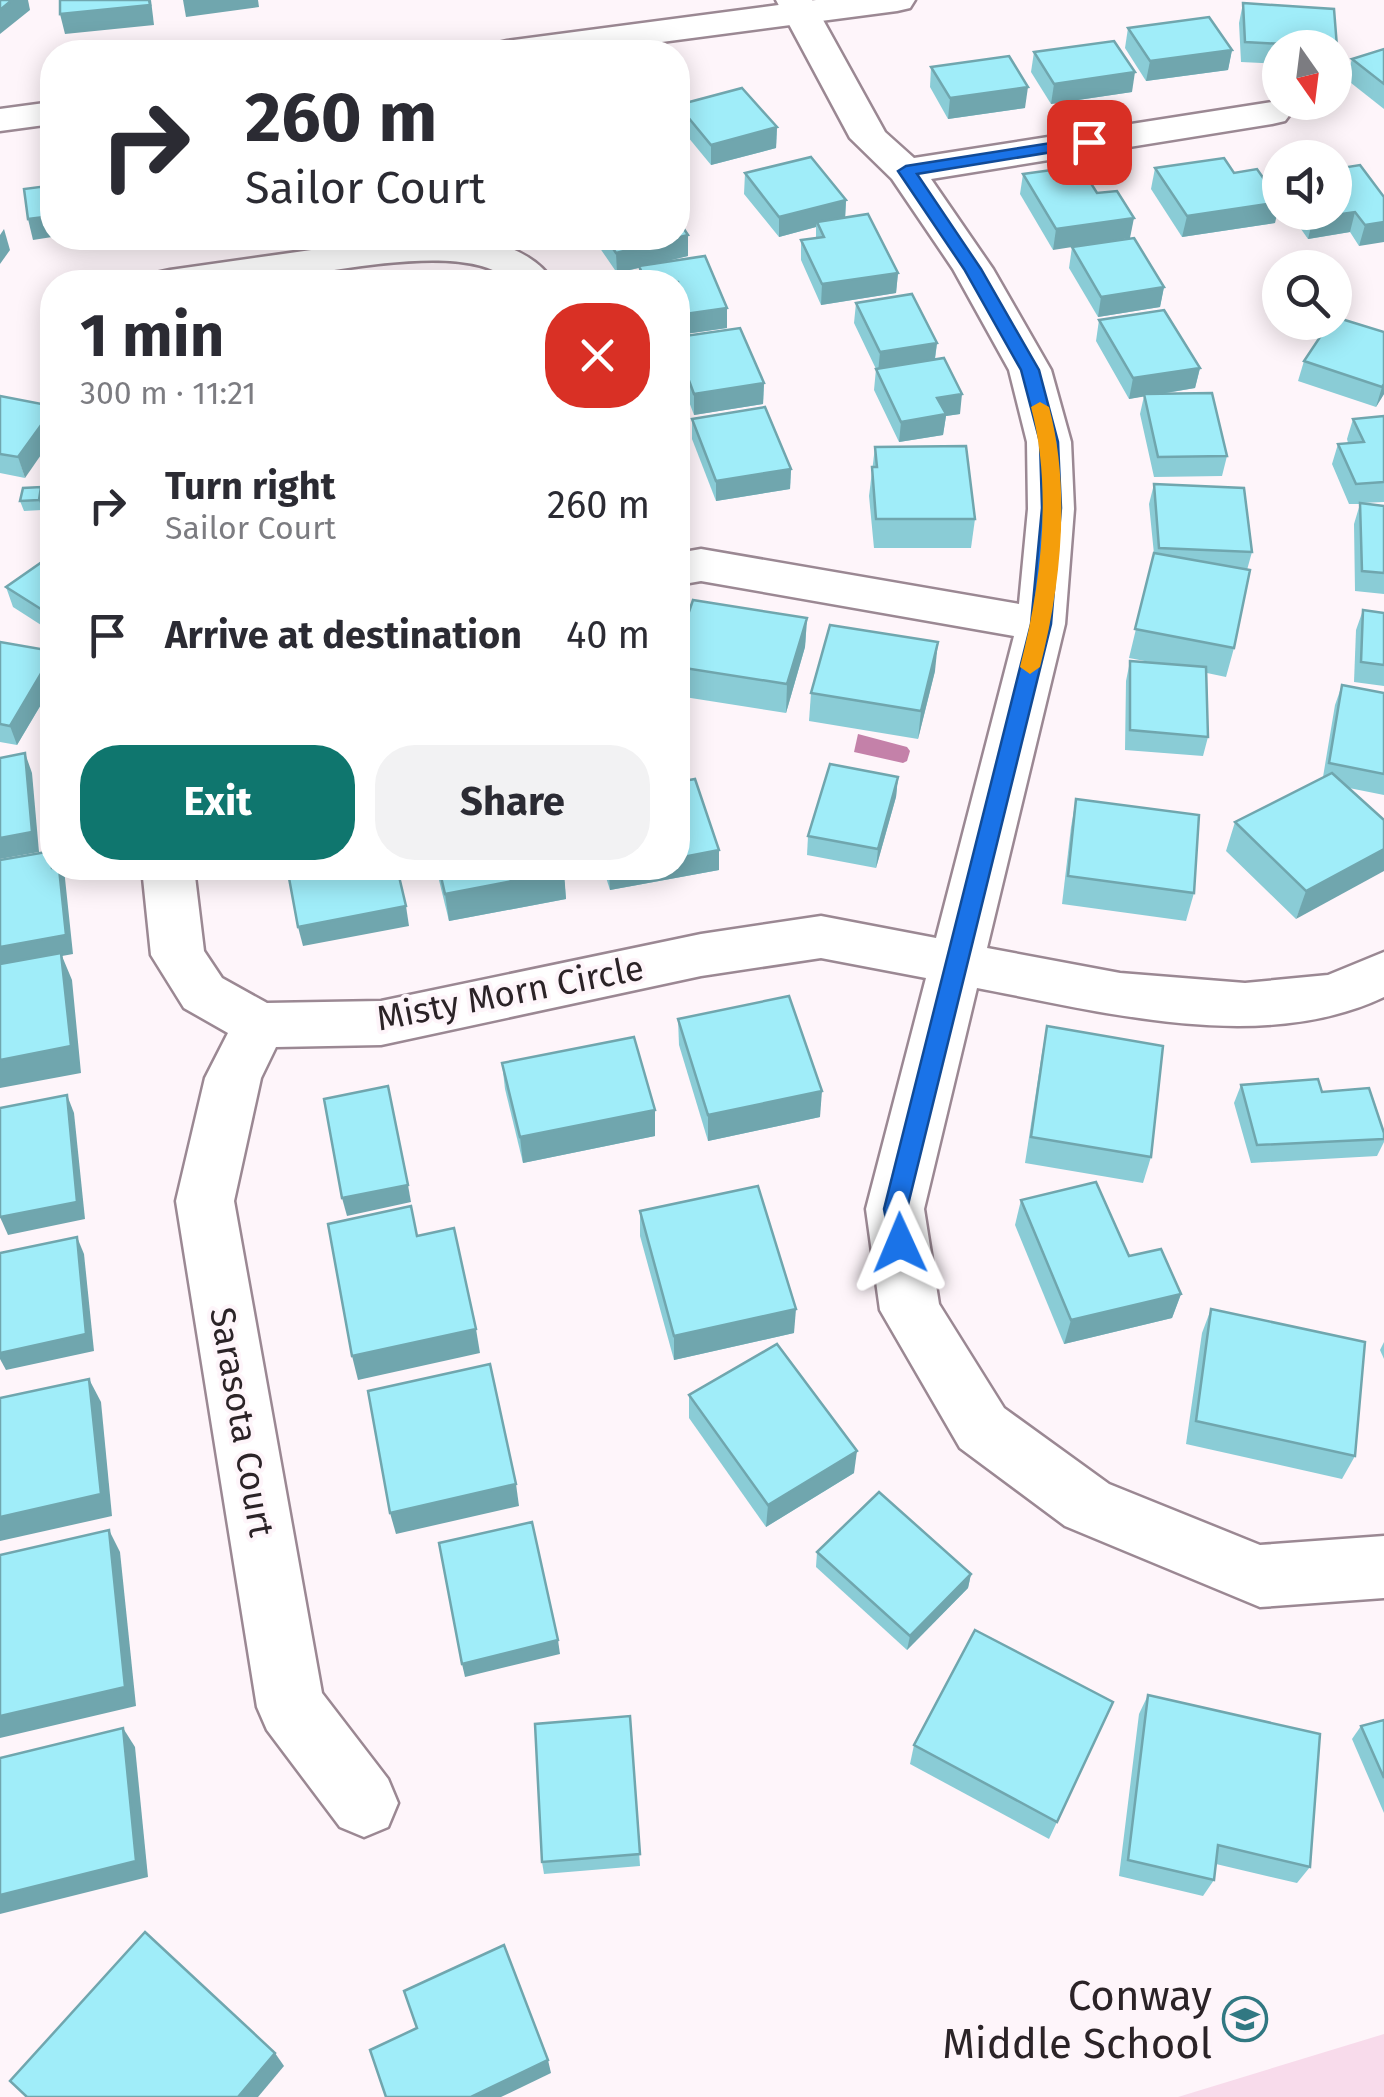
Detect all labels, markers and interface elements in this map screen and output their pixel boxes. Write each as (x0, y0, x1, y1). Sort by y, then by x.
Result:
north arrow (1262, 30, 1352, 120)
map controls (1262, 30, 1352, 340)
text: 260 m (245, 76, 437, 160)
icon: right (80, 80, 210, 210)
pin (1047, 100, 1132, 185)
icon: arrive (1062, 115, 1117, 170)
button: sound (1262, 140, 1352, 230)
text: Sailor Court (245, 161, 486, 215)
button: search (1262, 250, 1352, 340)
text: 1 min (80, 300, 224, 372)
button: close (545, 303, 650, 408)
text: 300 m · 11:21 (80, 374, 256, 412)
text: Turn right (165, 463, 335, 509)
icon: right (80, 478, 135, 533)
text: 260 m (547, 482, 650, 528)
text: Sailor Court (165, 509, 336, 547)
icon: arrive (80, 608, 135, 663)
text: Arrive at destination (165, 612, 522, 658)
text: 40 m (566, 612, 650, 658)
button: Exit (80, 745, 355, 860)
button: Share (375, 745, 650, 860)
street label: Misty Morn Circle (373, 947, 647, 1039)
position arrow (848, 1191, 952, 1295)
street label: Sarasota Court (201, 1304, 283, 1540)
place label: Conway Middle School (942, 1971, 1212, 2069)
school or university icon: Conway Middle School (1222, 1996, 1268, 2042)

